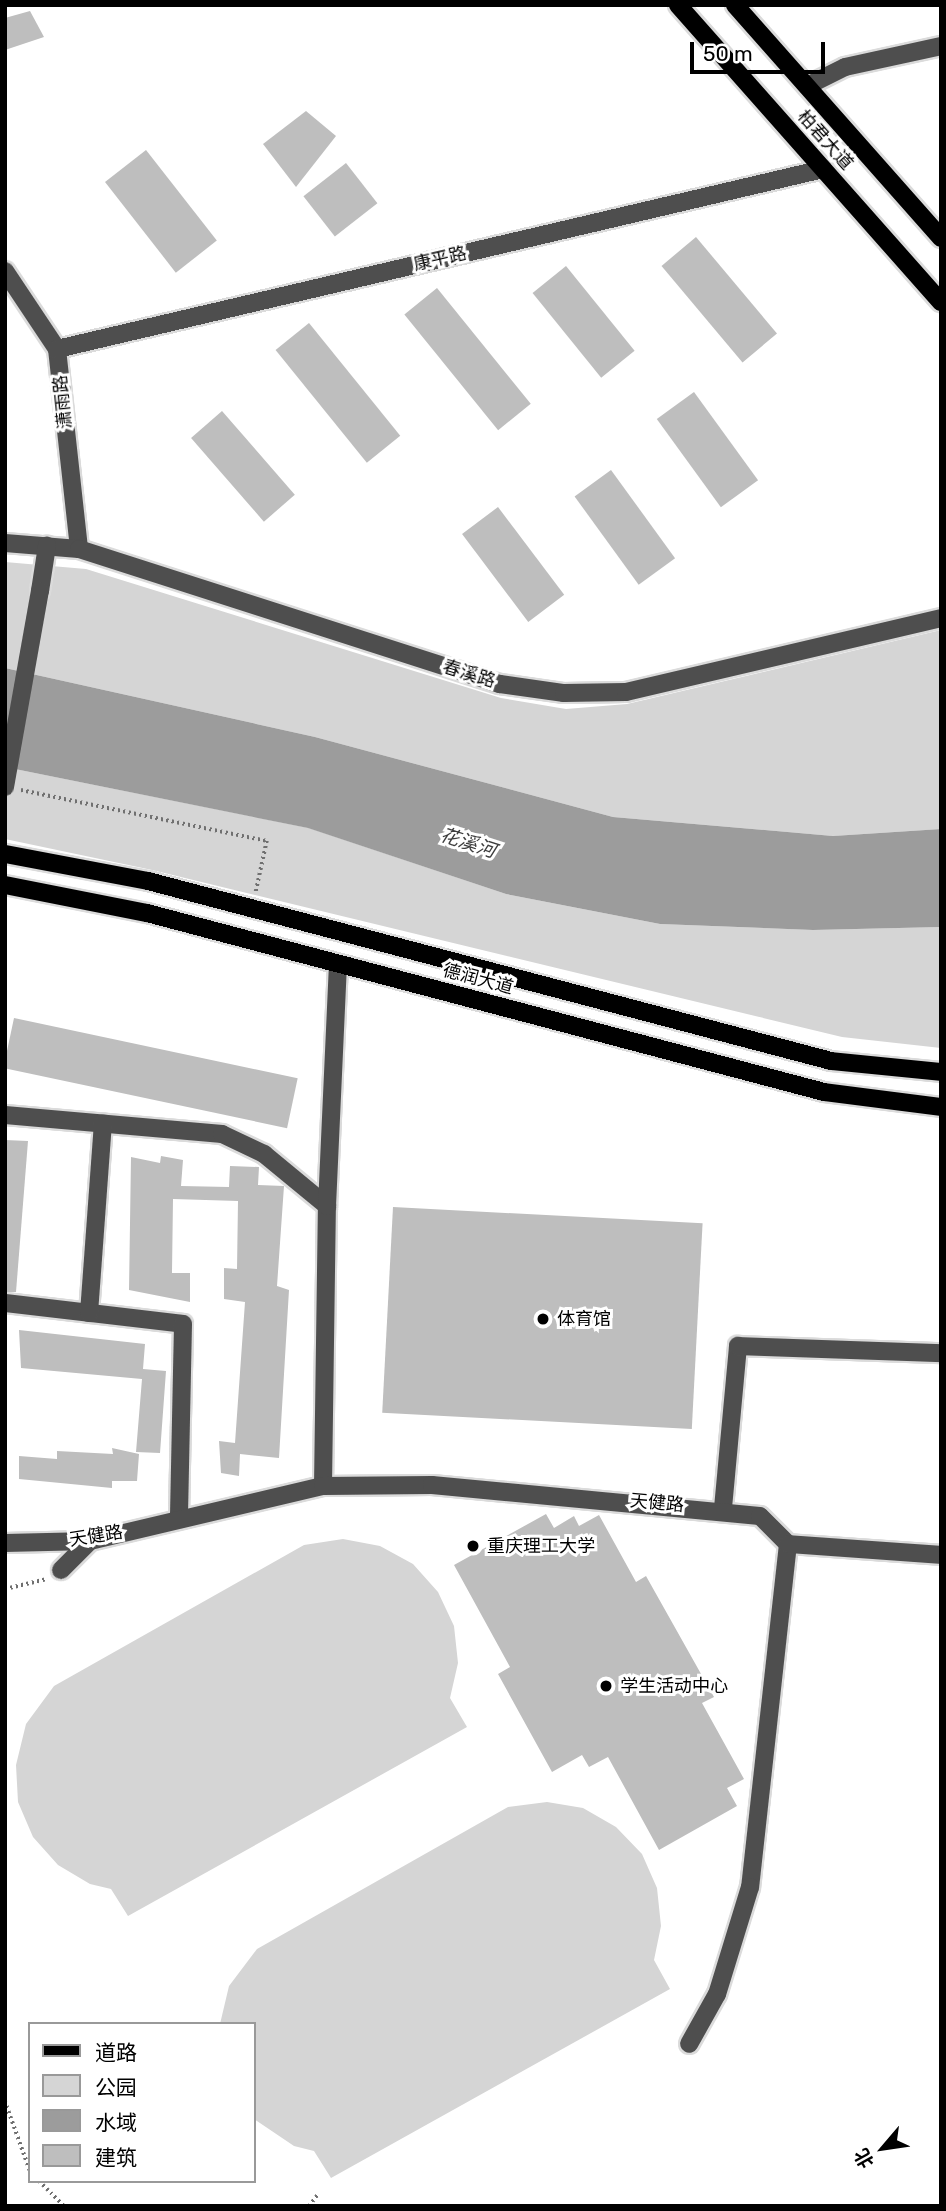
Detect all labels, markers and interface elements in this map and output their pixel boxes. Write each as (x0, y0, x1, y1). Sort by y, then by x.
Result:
scale bar (694, 28, 829, 72)
text: 50 m (703, 41, 753, 66)
street label: 柏君大道 (793, 106, 857, 174)
street label: 康平路 (411, 242, 469, 276)
street label: 潇雨路 (49, 374, 77, 430)
street label: 春溪路 (440, 656, 498, 692)
water label: 花溪河 (437, 823, 499, 863)
street label: 德润大道 (440, 959, 516, 999)
place label: 体育馆 (557, 1308, 611, 1330)
marker: 体育馆 (535, 1311, 551, 1327)
street label: 天健路 (629, 1490, 685, 1516)
street label: 天健路 (68, 1521, 124, 1551)
place label: 重庆理工大学 (487, 1535, 595, 1557)
marker: 重庆理工大学 (465, 1538, 481, 1554)
place label: 学生活动中心 (620, 1675, 728, 1697)
marker: 学生活动中心 (598, 1678, 614, 1694)
legend (28, 2022, 256, 2183)
text: 道路 (95, 2040, 137, 2065)
text: 公园 (95, 2075, 137, 2100)
text: 水域 (95, 2110, 137, 2135)
north arrow (848, 2113, 918, 2183)
text: 建筑 (95, 2145, 137, 2170)
text: 北 (850, 2145, 879, 2172)

